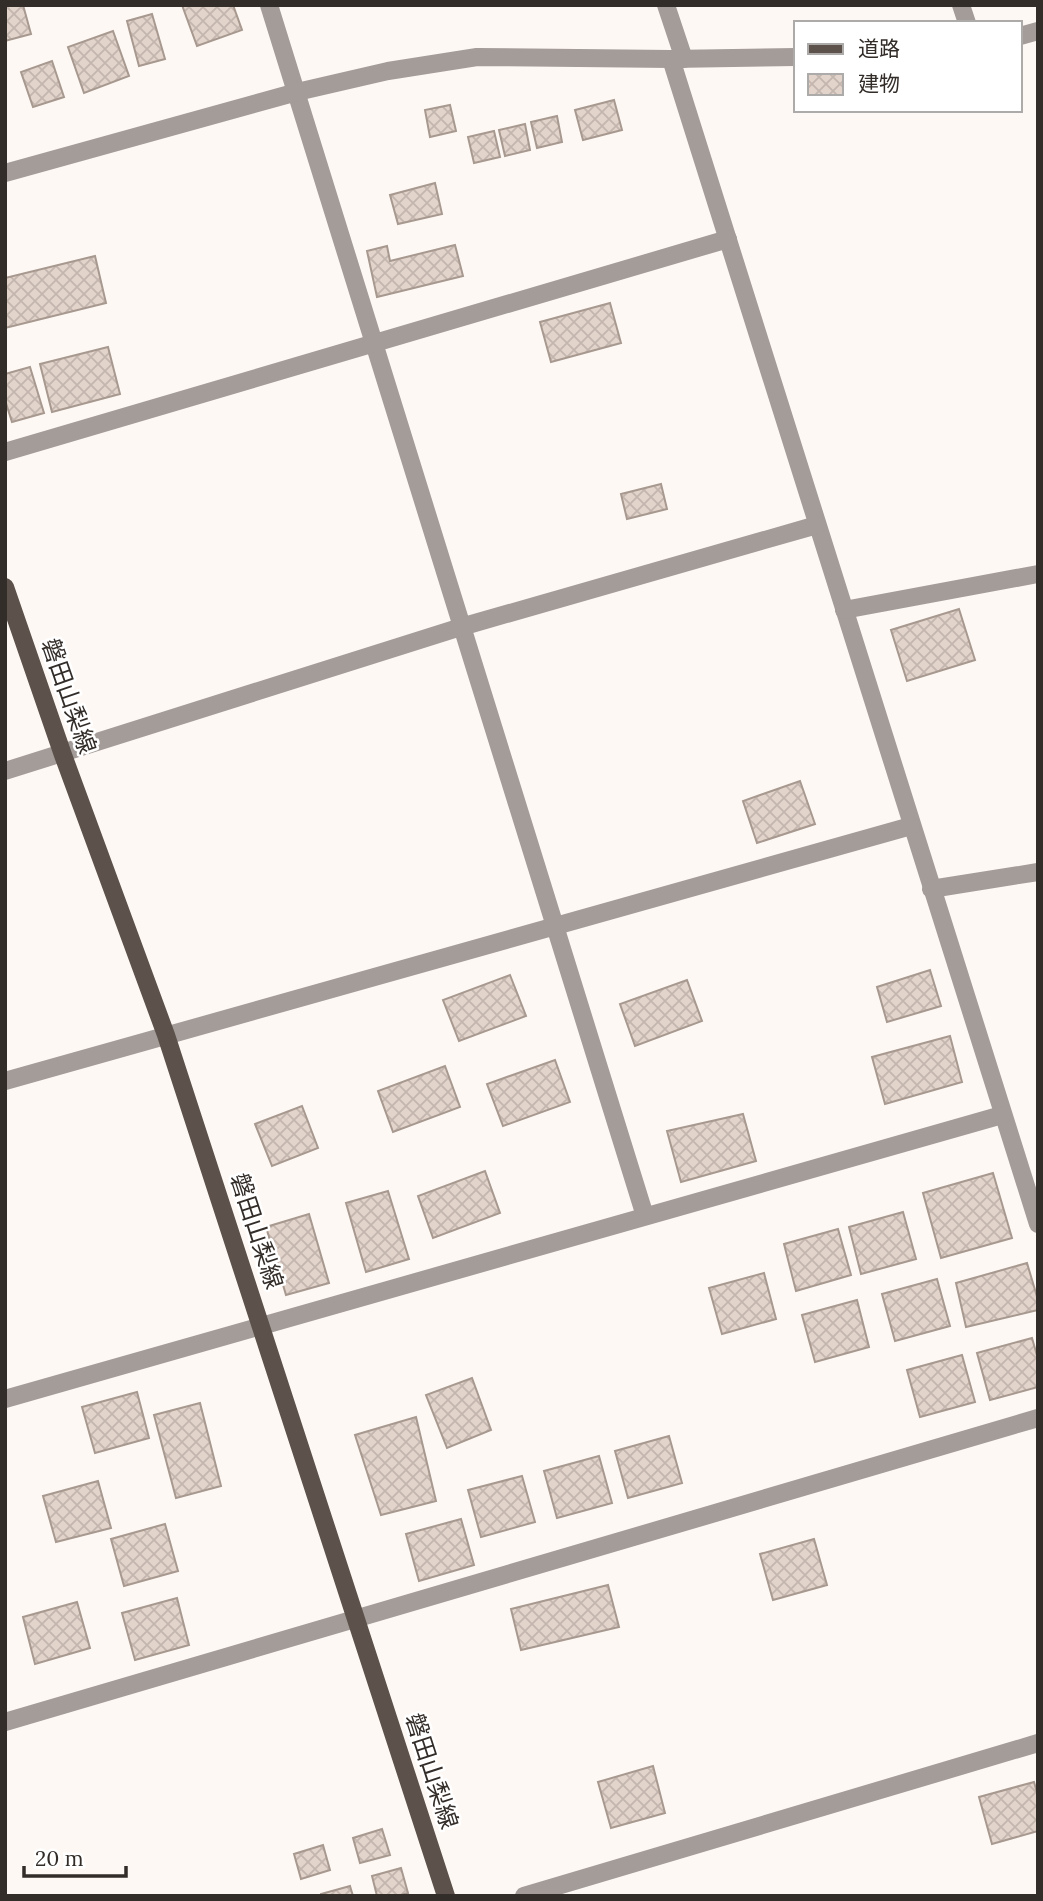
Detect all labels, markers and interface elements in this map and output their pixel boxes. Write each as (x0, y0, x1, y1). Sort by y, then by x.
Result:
legend (794, 21, 1022, 112)
text: 道路 (858, 35, 900, 62)
text: 建物 (858, 70, 900, 97)
street label: 磐田山梨線 (35, 634, 103, 758)
street label: 磐田山梨線 (224, 1169, 290, 1293)
street label: 磐田山梨線 (399, 1709, 465, 1833)
scale bar (24, 1834, 126, 1878)
text: 20 m (35, 1845, 84, 1872)

